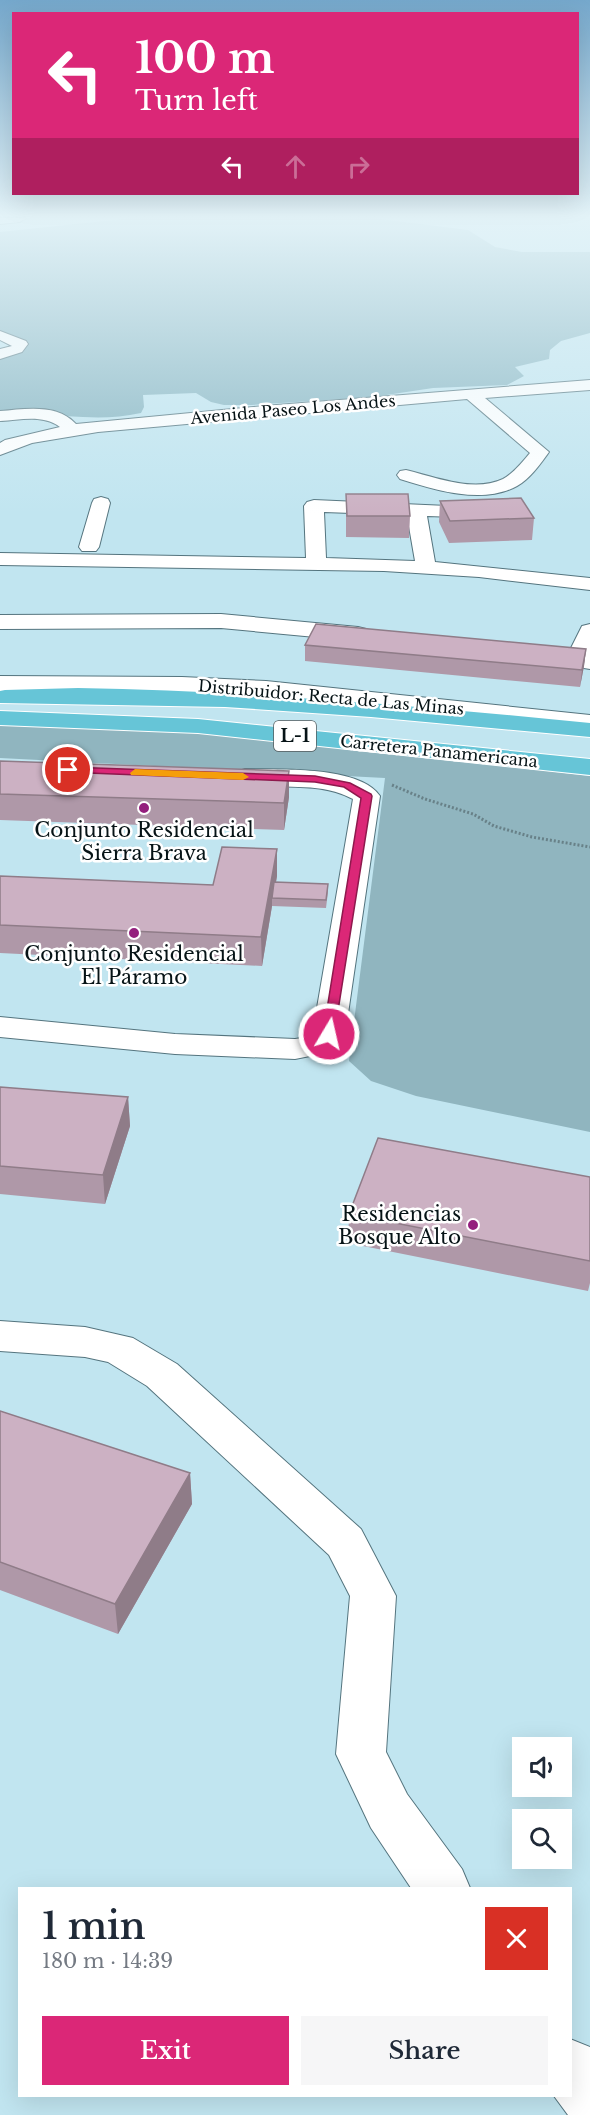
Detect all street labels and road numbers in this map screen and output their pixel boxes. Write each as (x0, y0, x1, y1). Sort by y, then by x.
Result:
street label: Avenida Paseo Los Andes (189, 390, 396, 428)
street label: Distribuidor: Recta de Las Minas (197, 675, 465, 719)
road number: L-1 (274, 721, 316, 751)
street label: Carretera Panamericana (339, 731, 539, 771)

